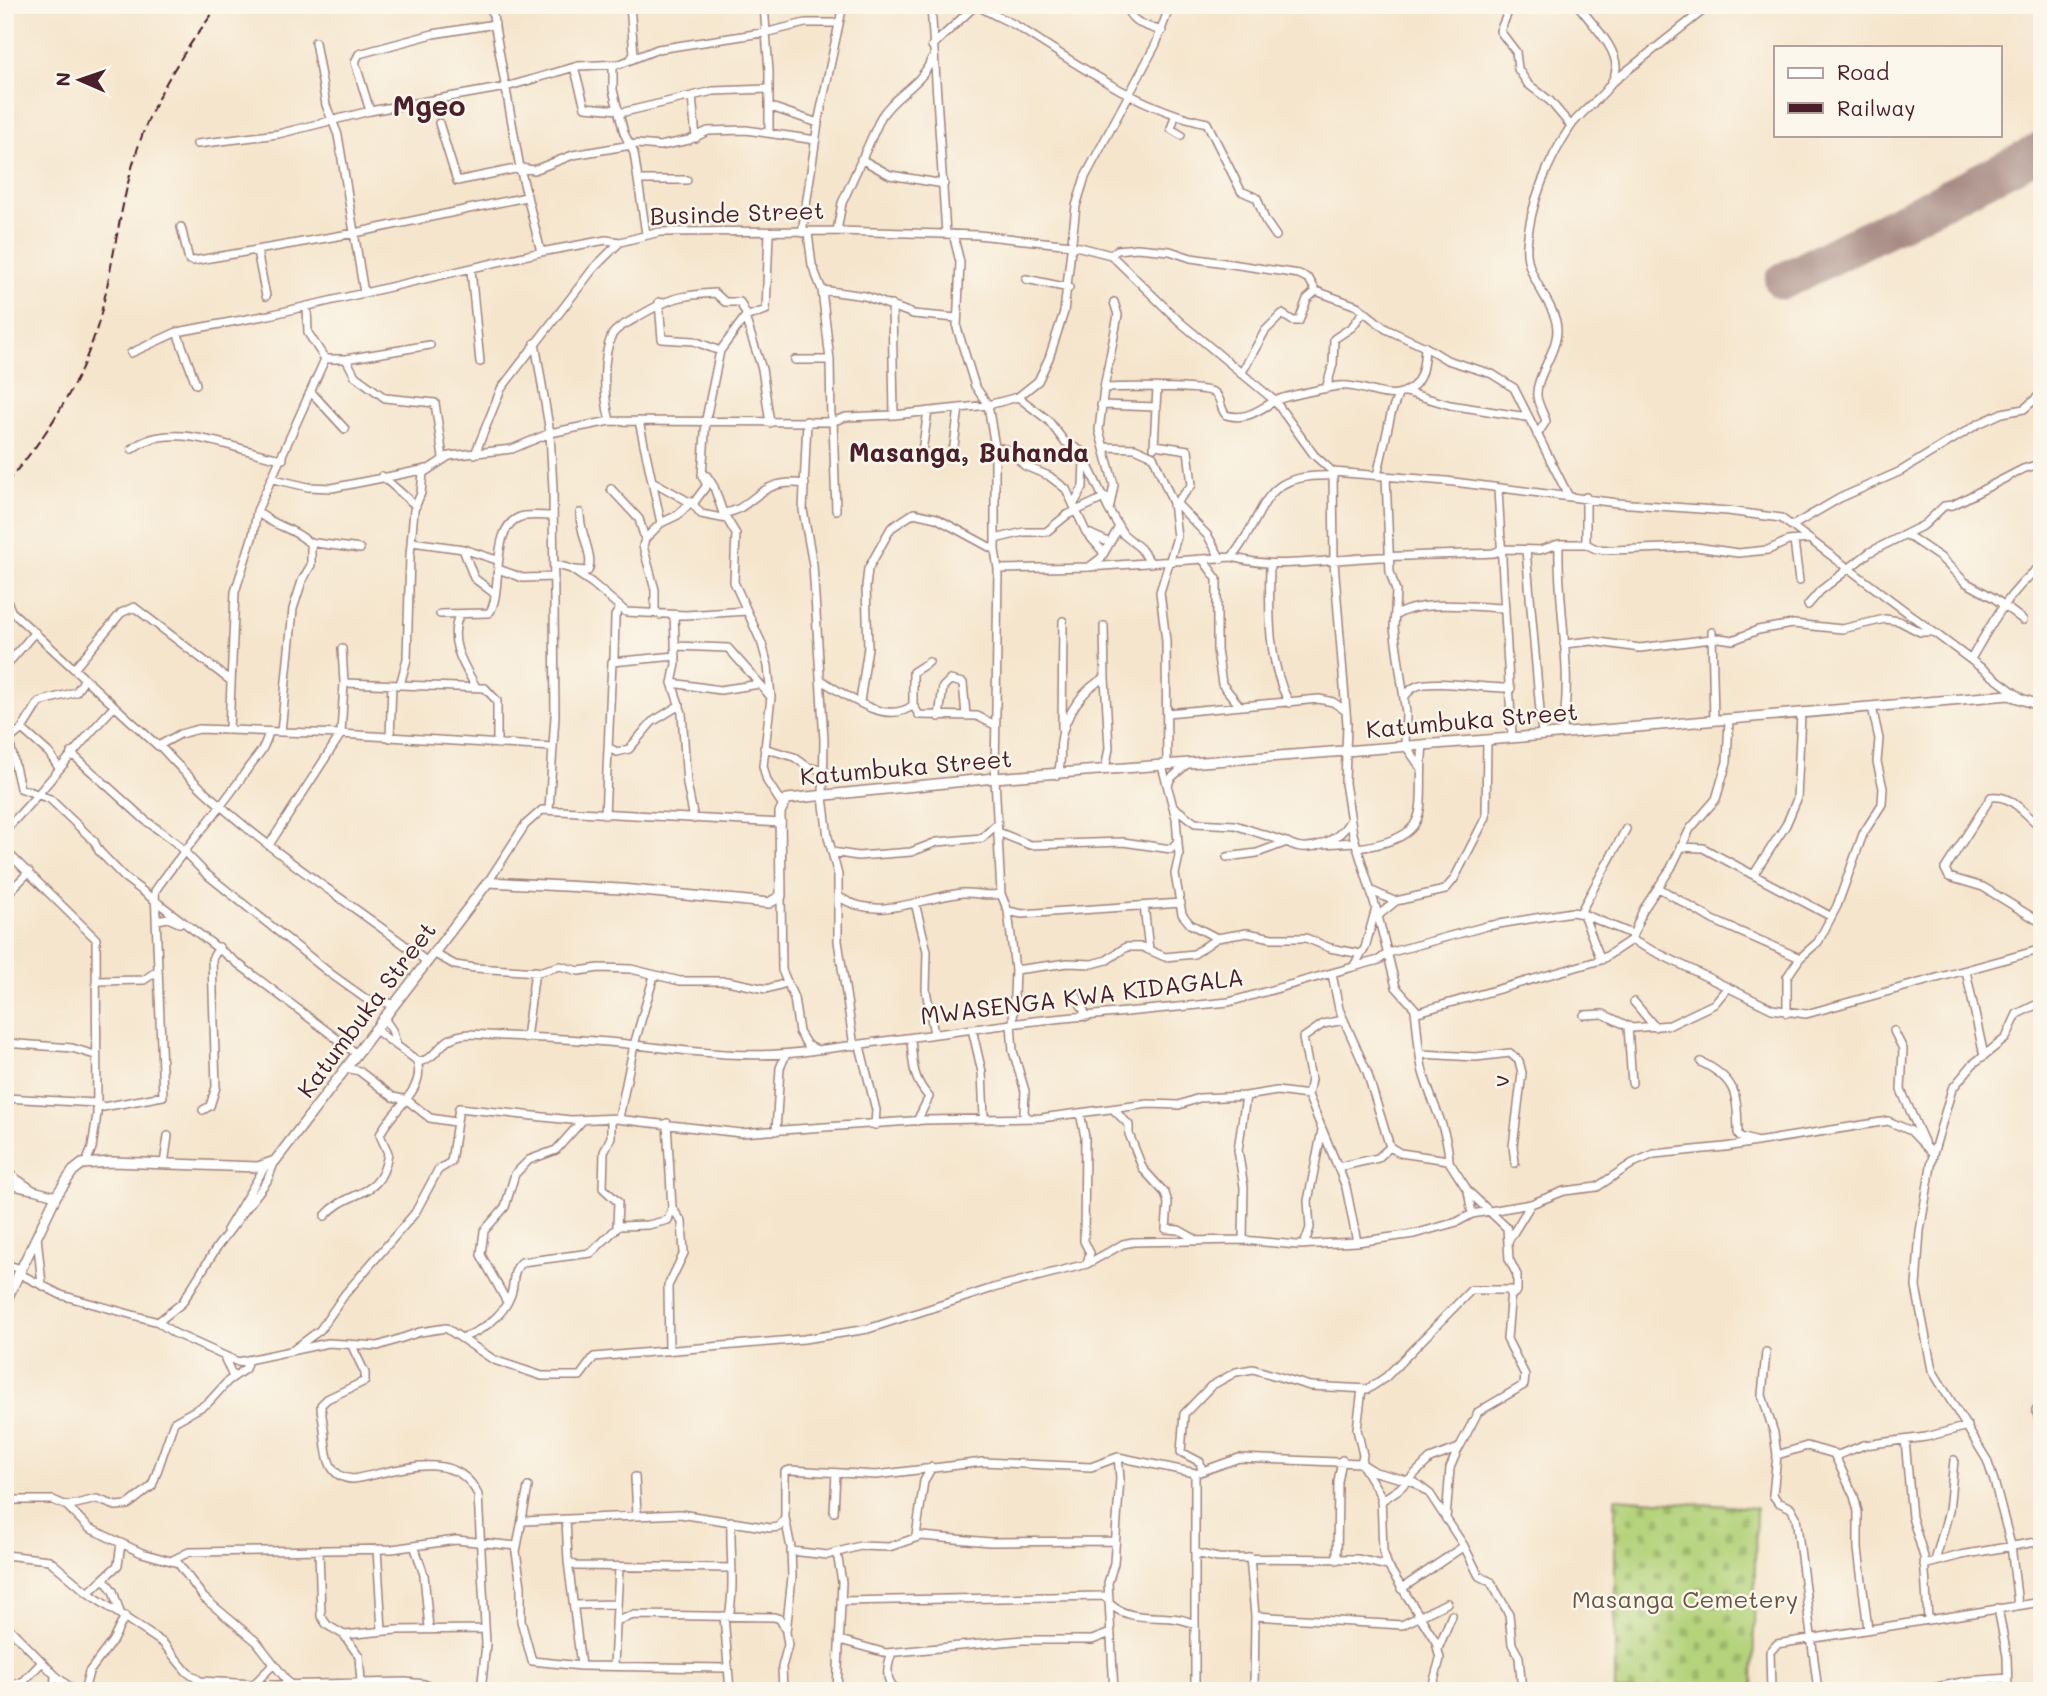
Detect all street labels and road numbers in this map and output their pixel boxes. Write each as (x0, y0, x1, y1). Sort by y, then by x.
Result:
street label: Businde Street (649, 194, 825, 231)
street label: Katumbuka Street (1365, 695, 1579, 744)
street label: Katumbuka Street (799, 742, 1013, 791)
street label: Katumbuka Street (289, 915, 442, 1103)
street label: MWASENGA KWA KIDAGALA (918, 960, 1245, 1031)
street label: v (1484, 1074, 1515, 1088)

